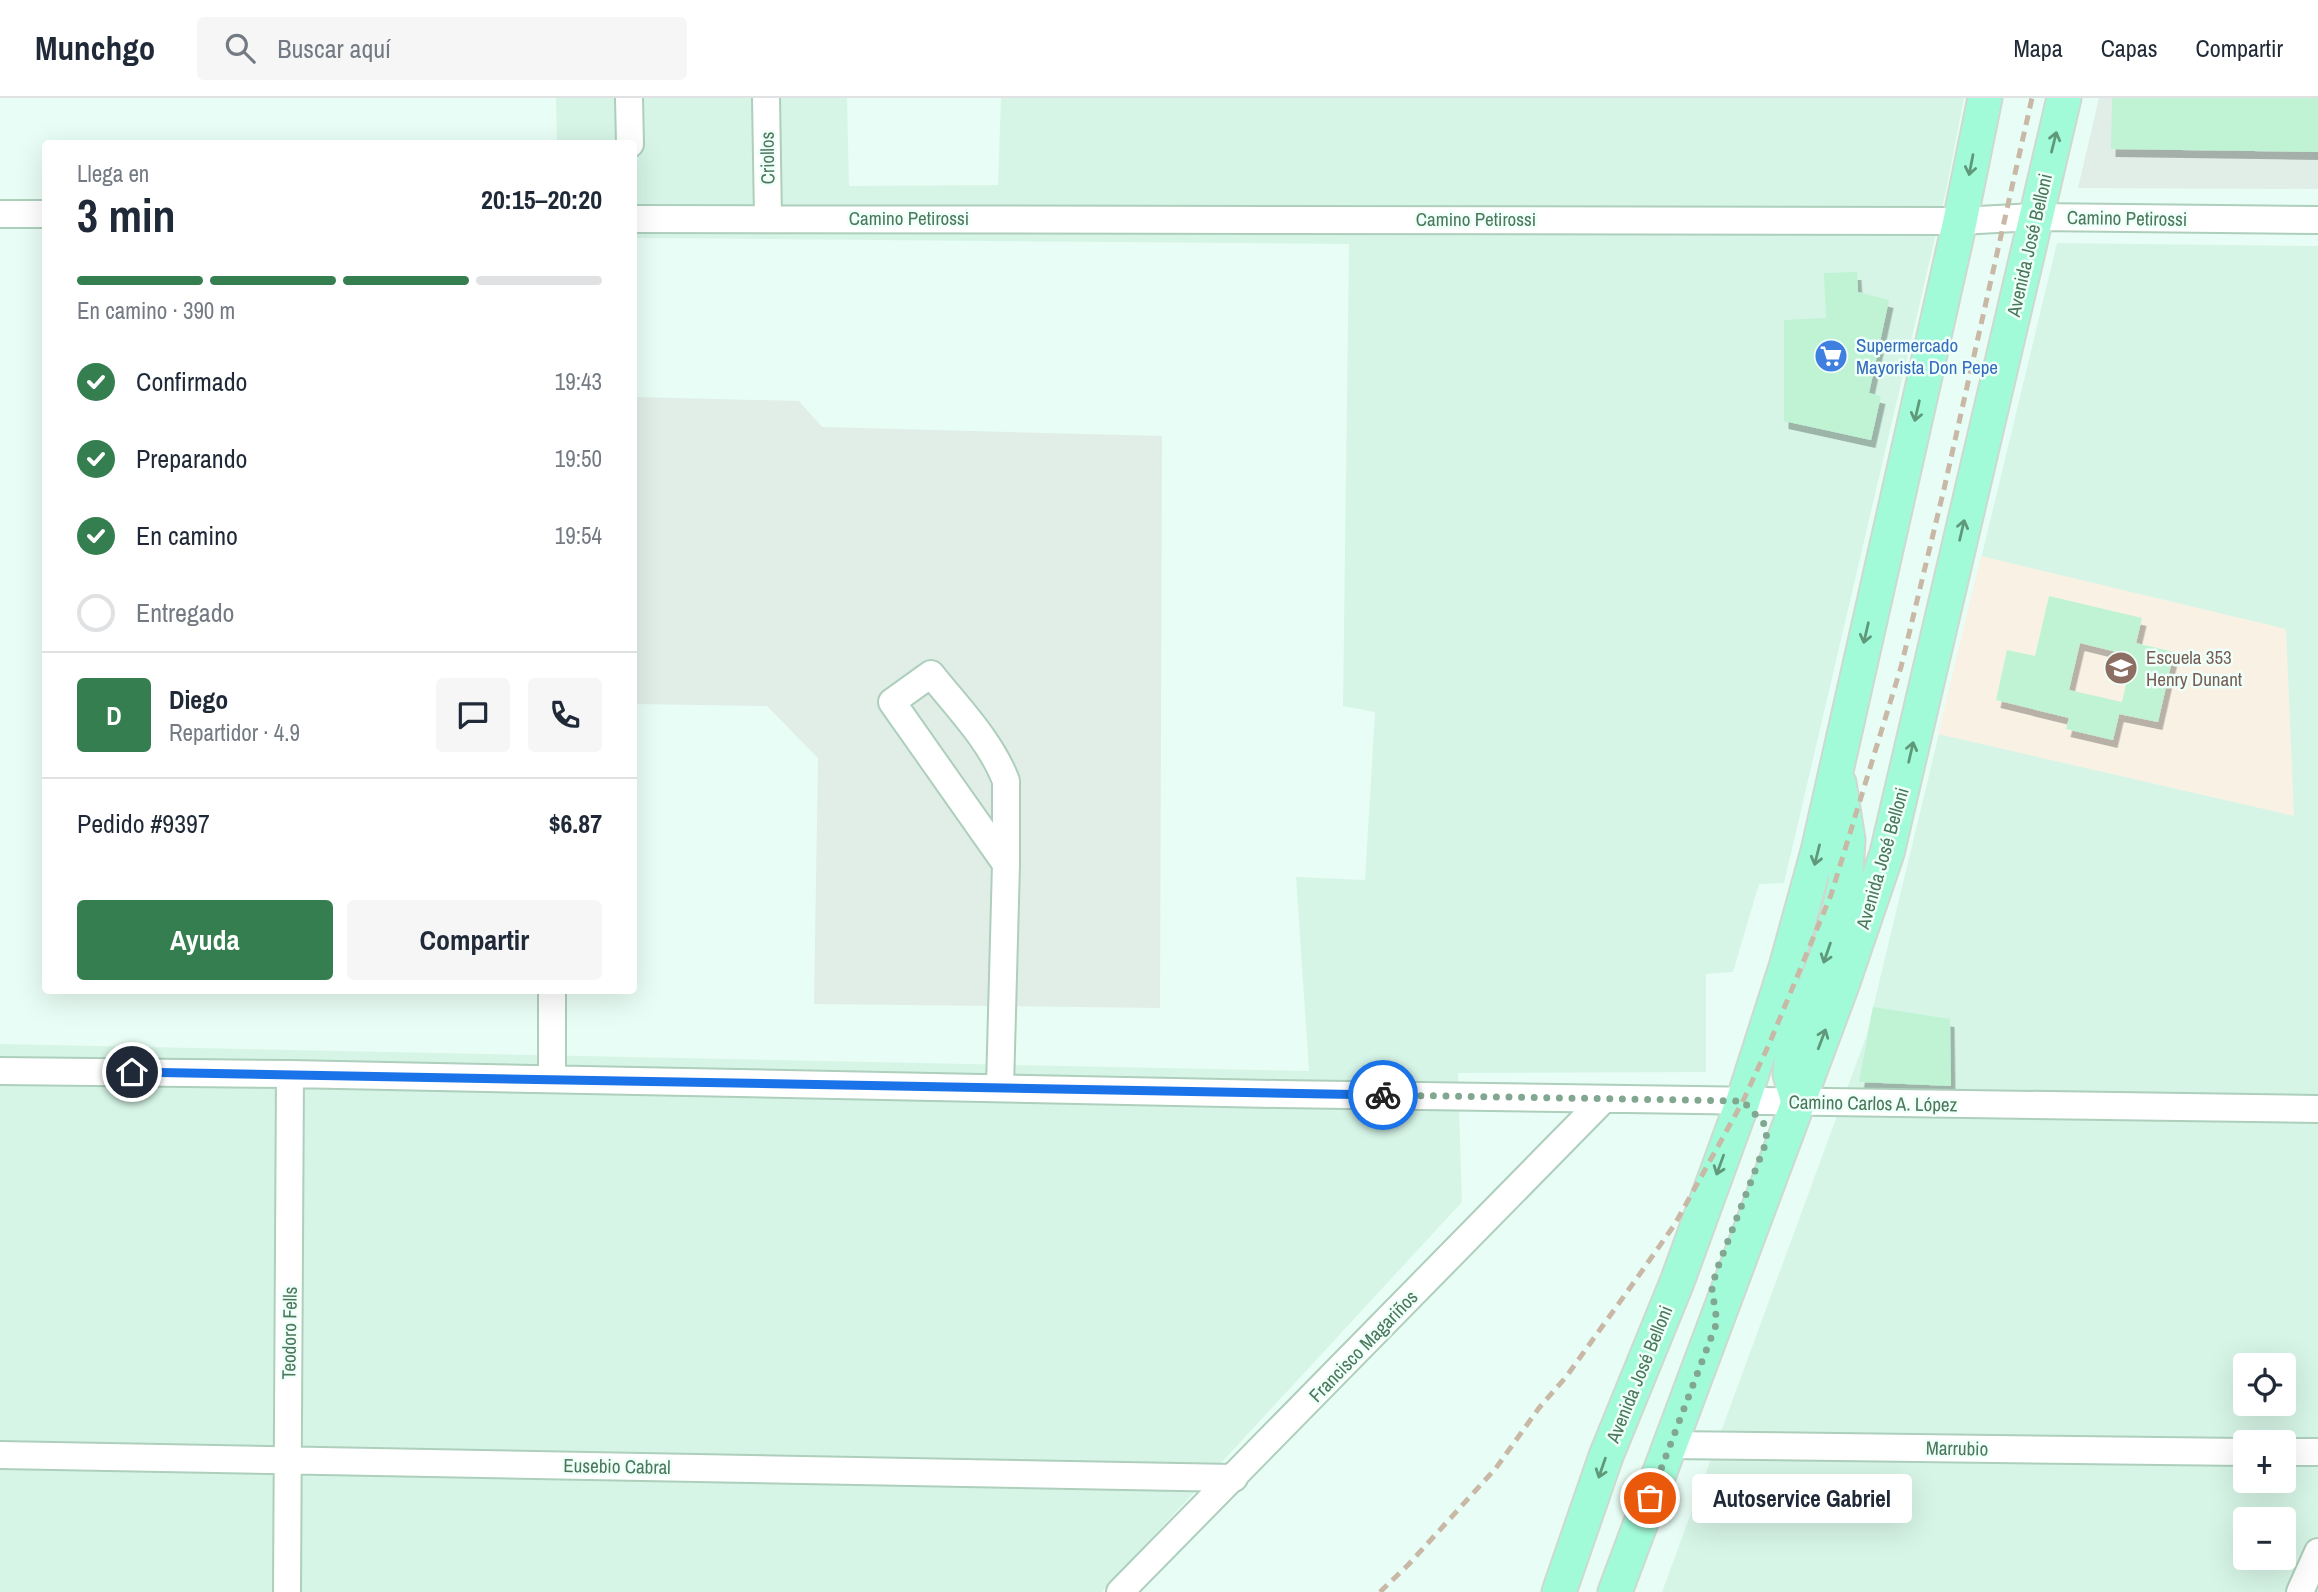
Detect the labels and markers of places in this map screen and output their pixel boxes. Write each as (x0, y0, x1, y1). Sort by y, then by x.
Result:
place label: Supermercado Mayorista Don Pepe (1856, 332, 1998, 380)
supermarket icon: Supermercado Mayorista Don Pepe (1812, 337, 1850, 375)
place label: Escuela 353 Henry Dunant (2146, 644, 2243, 692)
school or university icon: Escuela 353 Henry Dunant (2102, 649, 2140, 687)
pin (102, 1042, 162, 1102)
pin (1620, 1468, 1680, 1528)
callout: Autoservice Gabriel (1692, 1474, 1912, 1522)

